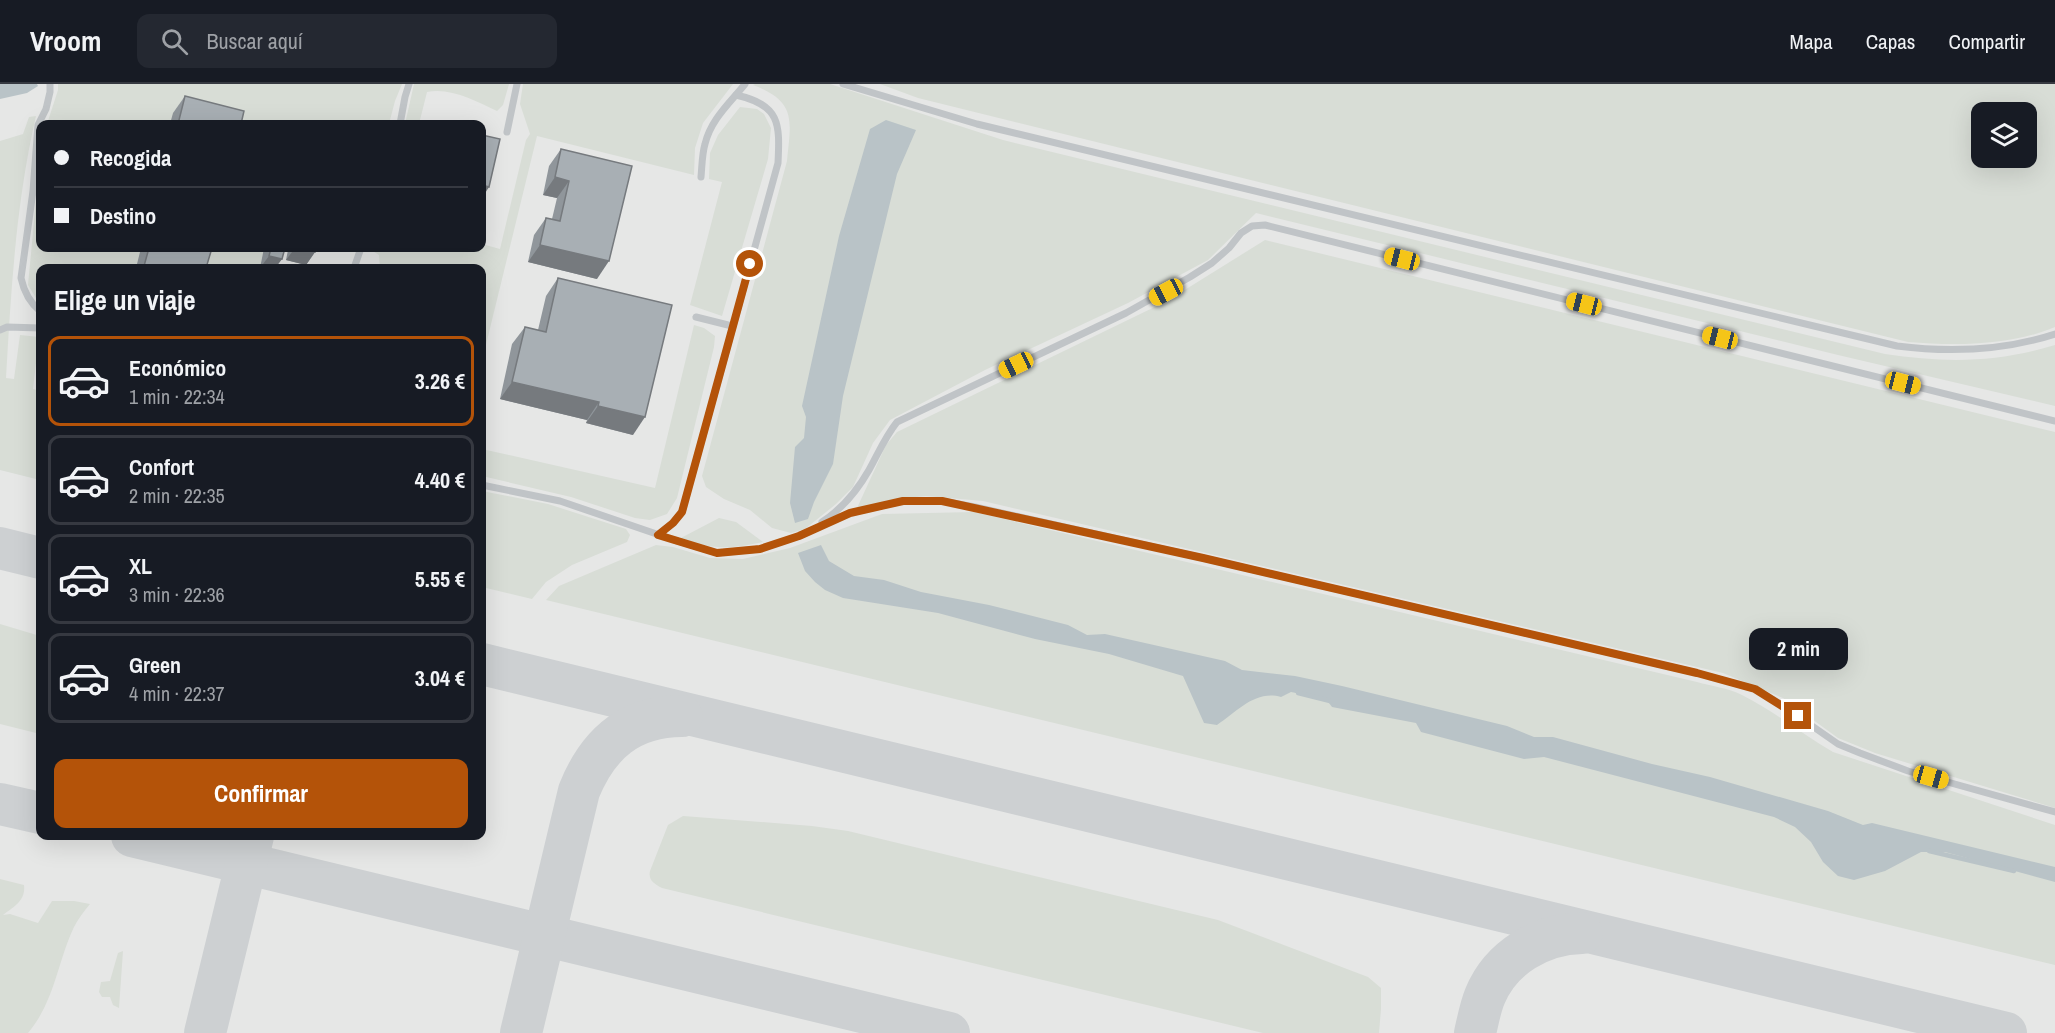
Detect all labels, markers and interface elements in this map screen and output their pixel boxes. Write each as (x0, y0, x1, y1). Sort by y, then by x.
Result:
search box (137, 14, 557, 68)
text: Vroom (30, 22, 101, 60)
icon: search (158, 25, 191, 58)
text: Buscar aquí (206, 26, 303, 56)
text: Mapa (1790, 27, 1833, 56)
text: Capas (1866, 27, 1915, 56)
text: Compartir (1948, 27, 2025, 56)
map controls (1971, 102, 2037, 168)
button: layers (1971, 102, 2037, 168)
text: Recogida (90, 143, 171, 173)
text: Destino (90, 201, 156, 231)
car (1382, 246, 1422, 272)
route start (736, 250, 763, 277)
car (1146, 276, 1186, 308)
text: Elige un viaje (54, 282, 196, 318)
car (1564, 291, 1604, 317)
car (1700, 325, 1740, 351)
car (996, 349, 1036, 381)
text: Económico (129, 353, 226, 383)
icon: car (57, 354, 111, 408)
text: 3.26 € (415, 366, 465, 396)
car (1883, 370, 1923, 396)
text: 1 min · 22:34 (129, 383, 225, 410)
text: Confort (129, 452, 194, 482)
icon: car (57, 453, 111, 507)
text: 4.40 € (415, 465, 465, 495)
text: 2 min · 22:35 (129, 482, 225, 509)
text: XL (129, 551, 152, 581)
icon: car (57, 552, 111, 606)
text: 5.55 € (415, 564, 465, 594)
text: 3 min · 22:36 (129, 581, 225, 608)
callout: 2 min (1748, 629, 1848, 671)
text: 2 min (1777, 635, 1820, 662)
text: Green (129, 650, 181, 680)
icon: car (57, 651, 111, 705)
text: 3.04 € (415, 663, 465, 693)
text: 4 min · 22:37 (129, 680, 225, 707)
route end (1784, 702, 1811, 729)
button: Confirmar (54, 759, 468, 828)
car (1911, 763, 1951, 791)

